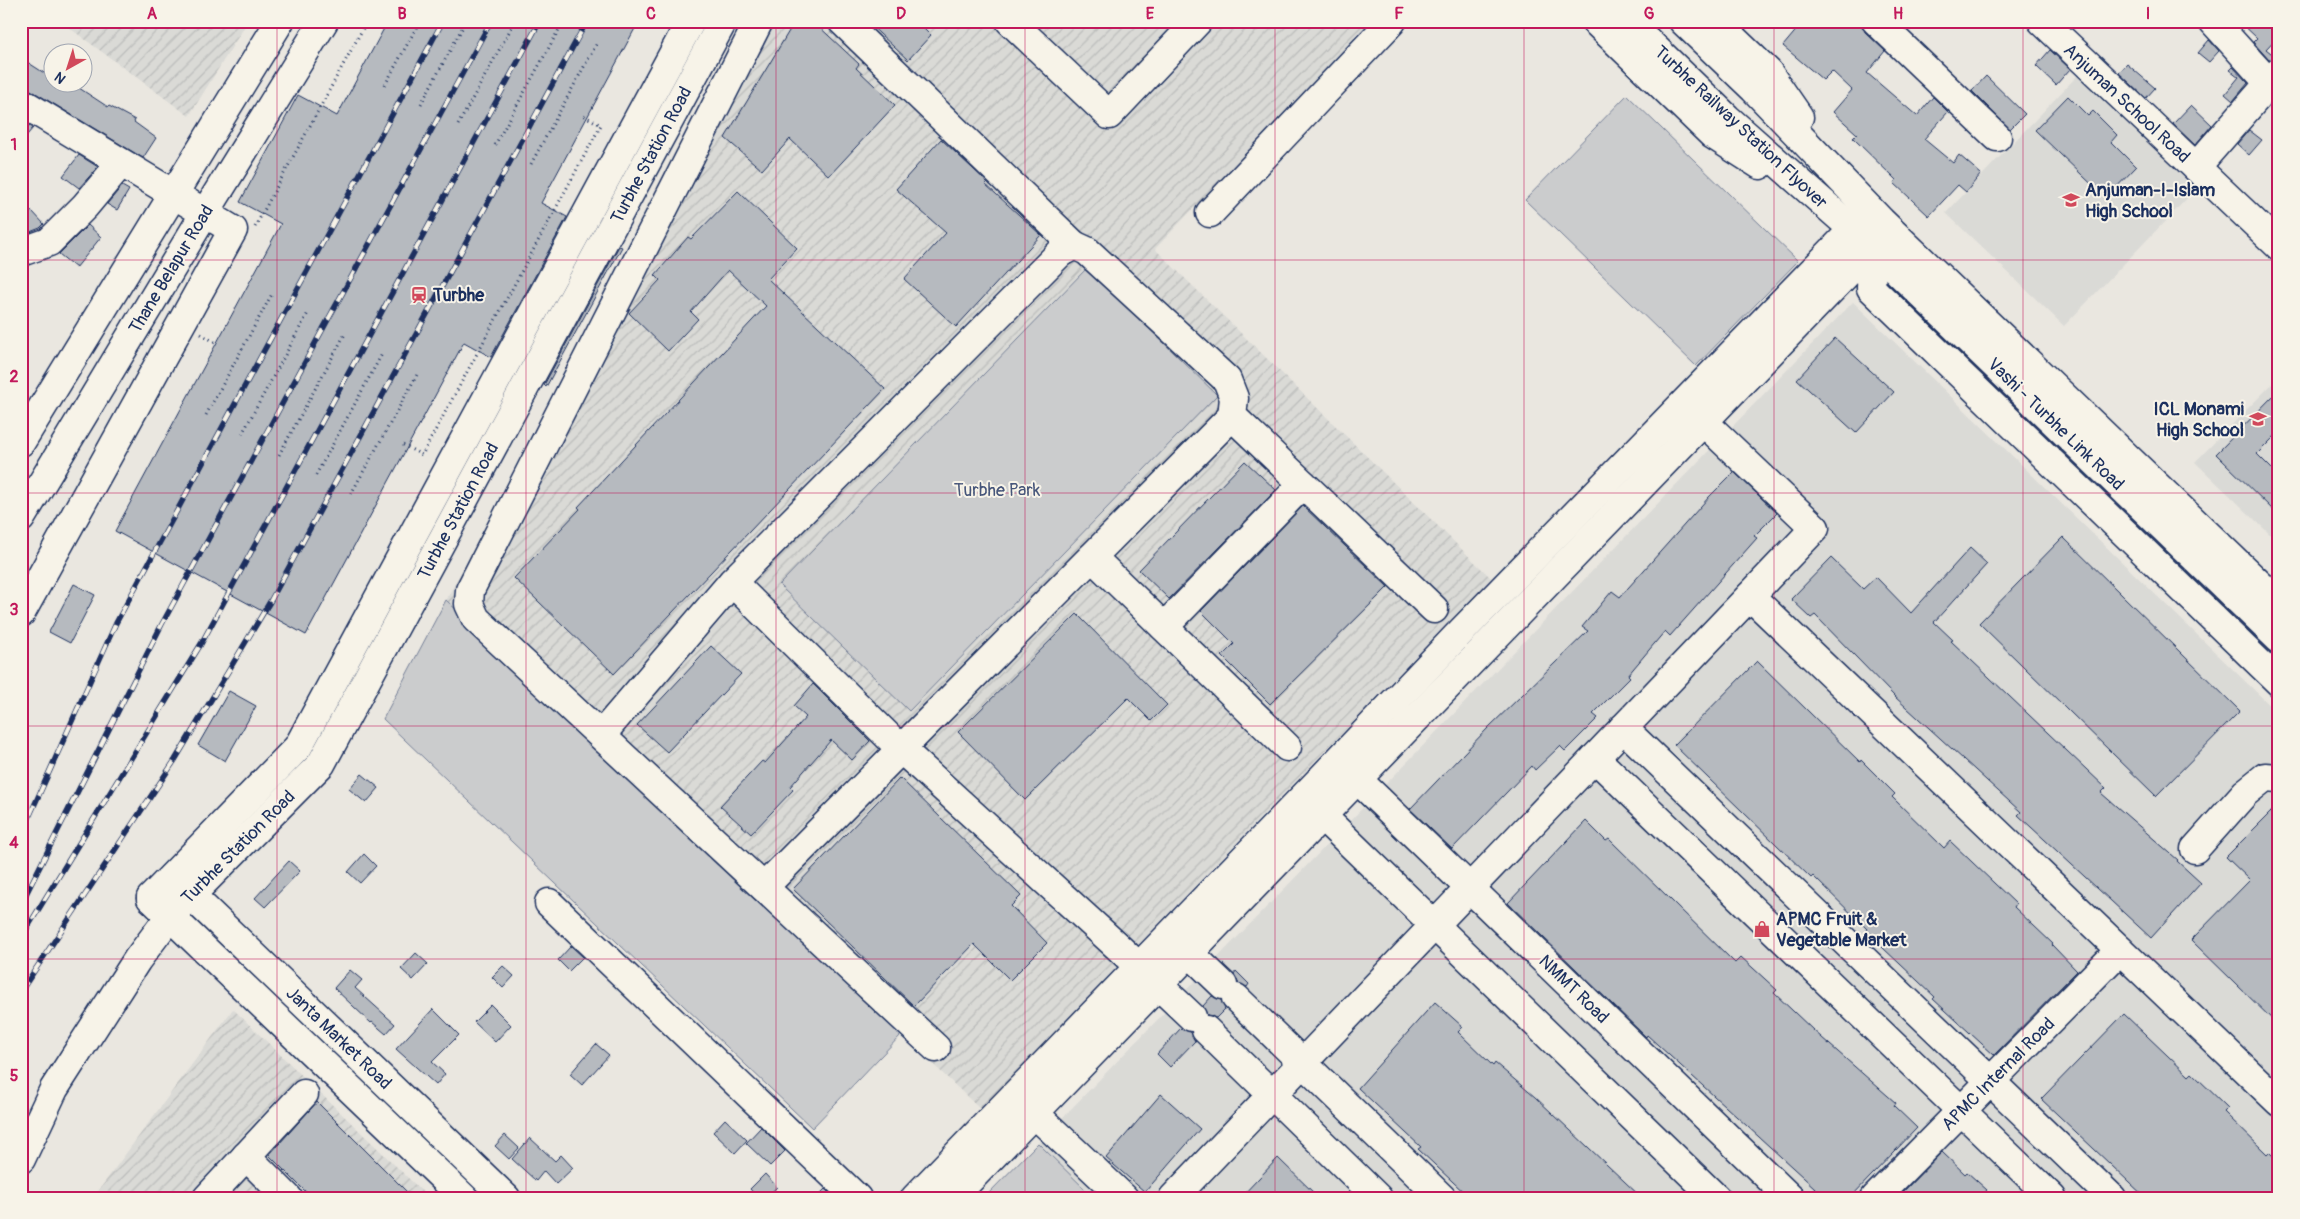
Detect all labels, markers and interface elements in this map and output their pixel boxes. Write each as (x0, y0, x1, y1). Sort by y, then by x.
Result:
text: A (147, 4, 158, 24)
text: B (397, 4, 407, 24)
text: C (646, 4, 656, 24)
text: D (896, 4, 906, 24)
text: E (1146, 4, 1155, 24)
text: F (1394, 4, 1404, 24)
text: G (1644, 4, 1655, 24)
text: H (1893, 4, 1903, 24)
text: I (2146, 4, 2150, 24)
street label: Anjuman School Road (2058, 39, 2195, 168)
street label: Turbhe Railway Station Flyover (1649, 41, 1833, 214)
north arrow (42, 42, 92, 92)
text: N (51, 68, 69, 87)
street label: Turbhe Station Road (606, 83, 697, 228)
text: 1 (11, 135, 17, 155)
place label: Anjuman-I-Islam High School (2085, 179, 2215, 223)
school or university icon: Anjuman-I-Islam High School (2061, 190, 2081, 210)
street label: Thane Belapur Road (124, 201, 219, 338)
place label: Turbhe (432, 284, 485, 307)
station icon: Turbhe (409, 285, 429, 305)
street label: Vashi - Turbhe Link Road (1982, 353, 2129, 496)
text: 2 (10, 367, 19, 387)
place label: ICL Monami High School (2154, 398, 2244, 442)
school or university icon: ICL Monami High School (2248, 409, 2268, 429)
street label: Turbhe Station Road (413, 439, 504, 584)
park label: Turbhe Park (954, 479, 1041, 502)
text: 3 (10, 600, 19, 620)
street label: Turbhe Station Road (177, 786, 300, 909)
text: 4 (9, 833, 19, 853)
place label: APMC Fruit & Vegetable Market (1776, 908, 1907, 952)
shop icon: APMC Fruit & Vegetable Market (1752, 919, 1772, 939)
street label: NMMT Road (1534, 950, 1614, 1029)
street label: Janta Market Road (281, 982, 396, 1095)
street label: APMC Internal Road (1937, 1013, 2060, 1136)
text: 5 (10, 1066, 19, 1086)

